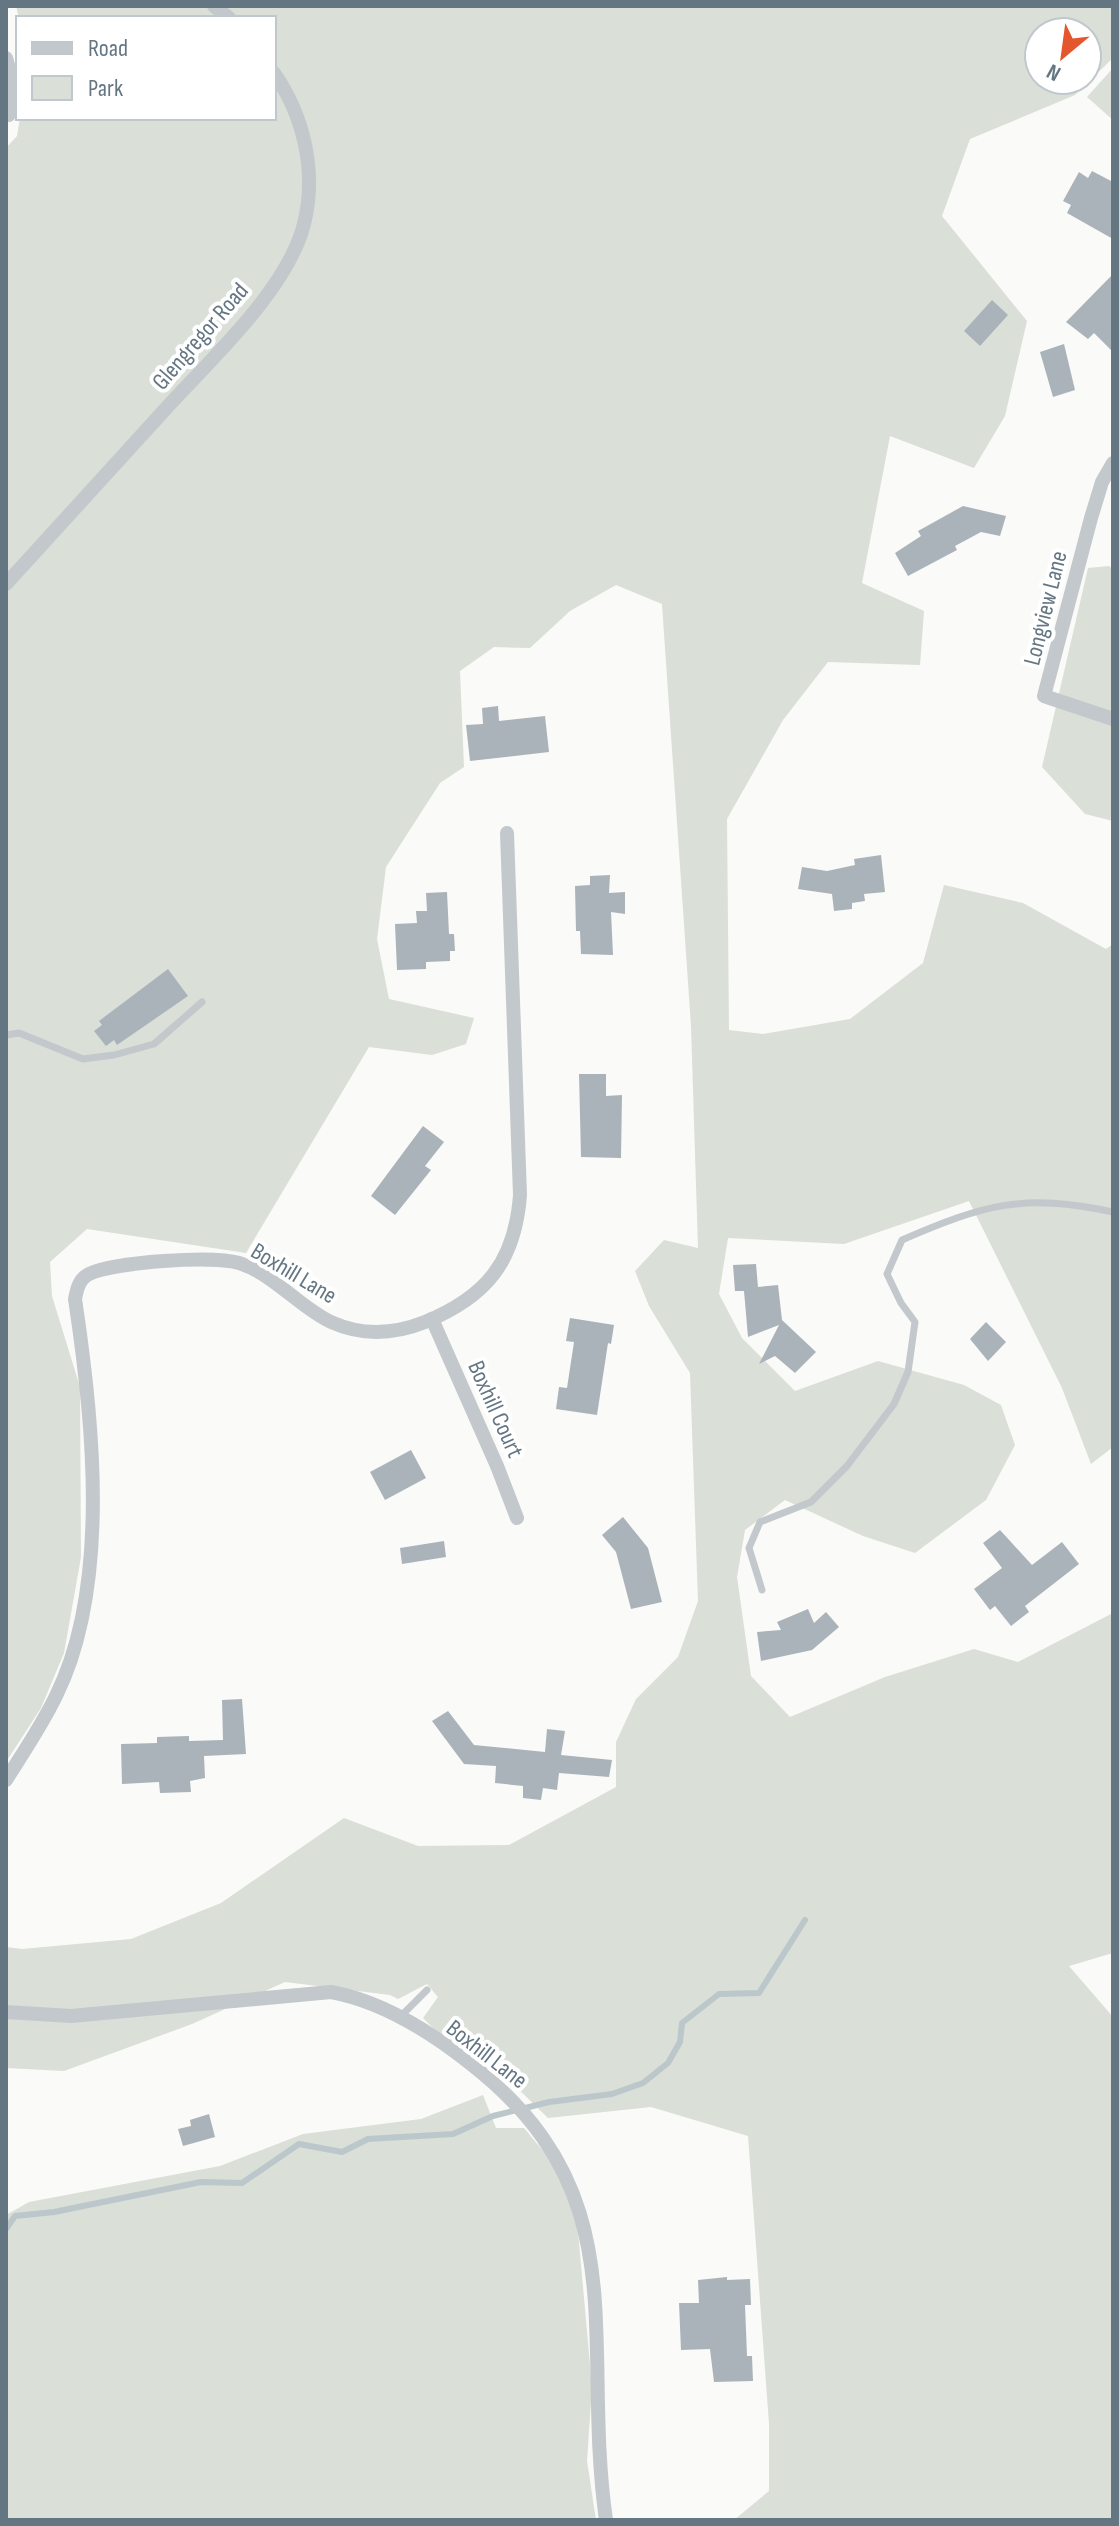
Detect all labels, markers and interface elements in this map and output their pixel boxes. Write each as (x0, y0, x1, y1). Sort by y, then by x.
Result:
legend (16, 16, 276, 120)
north arrow (1023, 16, 1103, 96)
text: Road (88, 34, 128, 63)
text: N (1042, 58, 1066, 87)
text: Park (88, 74, 123, 103)
street label: Glengregor Road (146, 277, 255, 396)
street label: Longview Lane (1017, 548, 1074, 668)
street label: Boxhill Lane (246, 1237, 342, 1310)
street label: Boxhill Court (461, 1356, 530, 1462)
street label: Boxhill Lane (440, 2014, 533, 2095)

